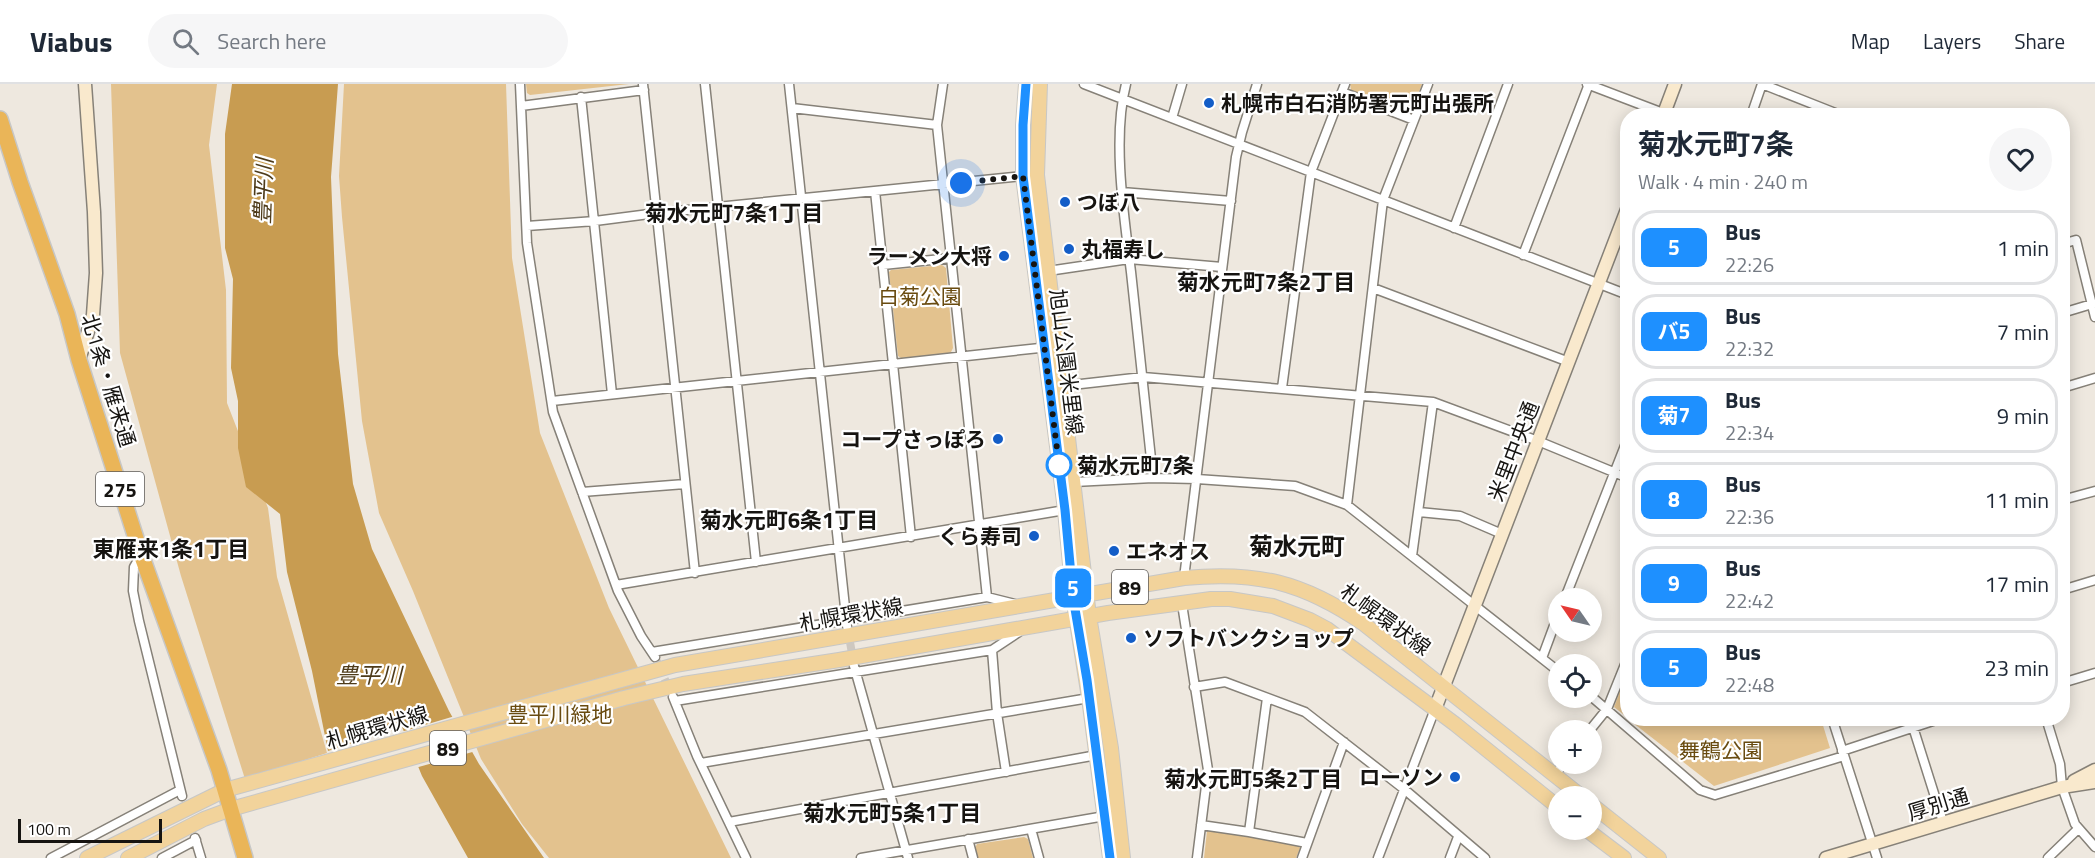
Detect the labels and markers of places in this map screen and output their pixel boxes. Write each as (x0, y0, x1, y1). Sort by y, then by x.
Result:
place label: 札幌市白石消防署元町出張所 (1221, 87, 1494, 119)
marker: 札幌市白石消防署元町出張所 (1202, 96, 1216, 110)
place label: つぼ八 (1077, 186, 1140, 218)
marker: つぼ八 (1058, 195, 1072, 209)
place label: 丸福寿し (1081, 233, 1165, 265)
place label: ラーメン大将 (867, 240, 992, 272)
marker: 丸福寿し (1062, 242, 1076, 256)
marker: ラーメン大将 (997, 249, 1011, 263)
place label: コープさっぽろ (840, 423, 986, 455)
marker: コープさっぽろ (991, 432, 1005, 446)
place label: 菊水元町7条 (1077, 449, 1194, 481)
marker: 菊水元町7条 (1046, 452, 1072, 478)
place label: くら寿司 (938, 520, 1022, 552)
marker: くら寿司 (1027, 529, 1041, 543)
place label: エネオス (1126, 535, 1210, 567)
marker: エネオス (1107, 544, 1121, 558)
place label: ソフトバンクショップ (1143, 622, 1354, 654)
marker: ソフトバンクショップ (1124, 631, 1138, 645)
place label: ローソン (1359, 761, 1443, 793)
marker: ローソン (1448, 770, 1462, 784)

